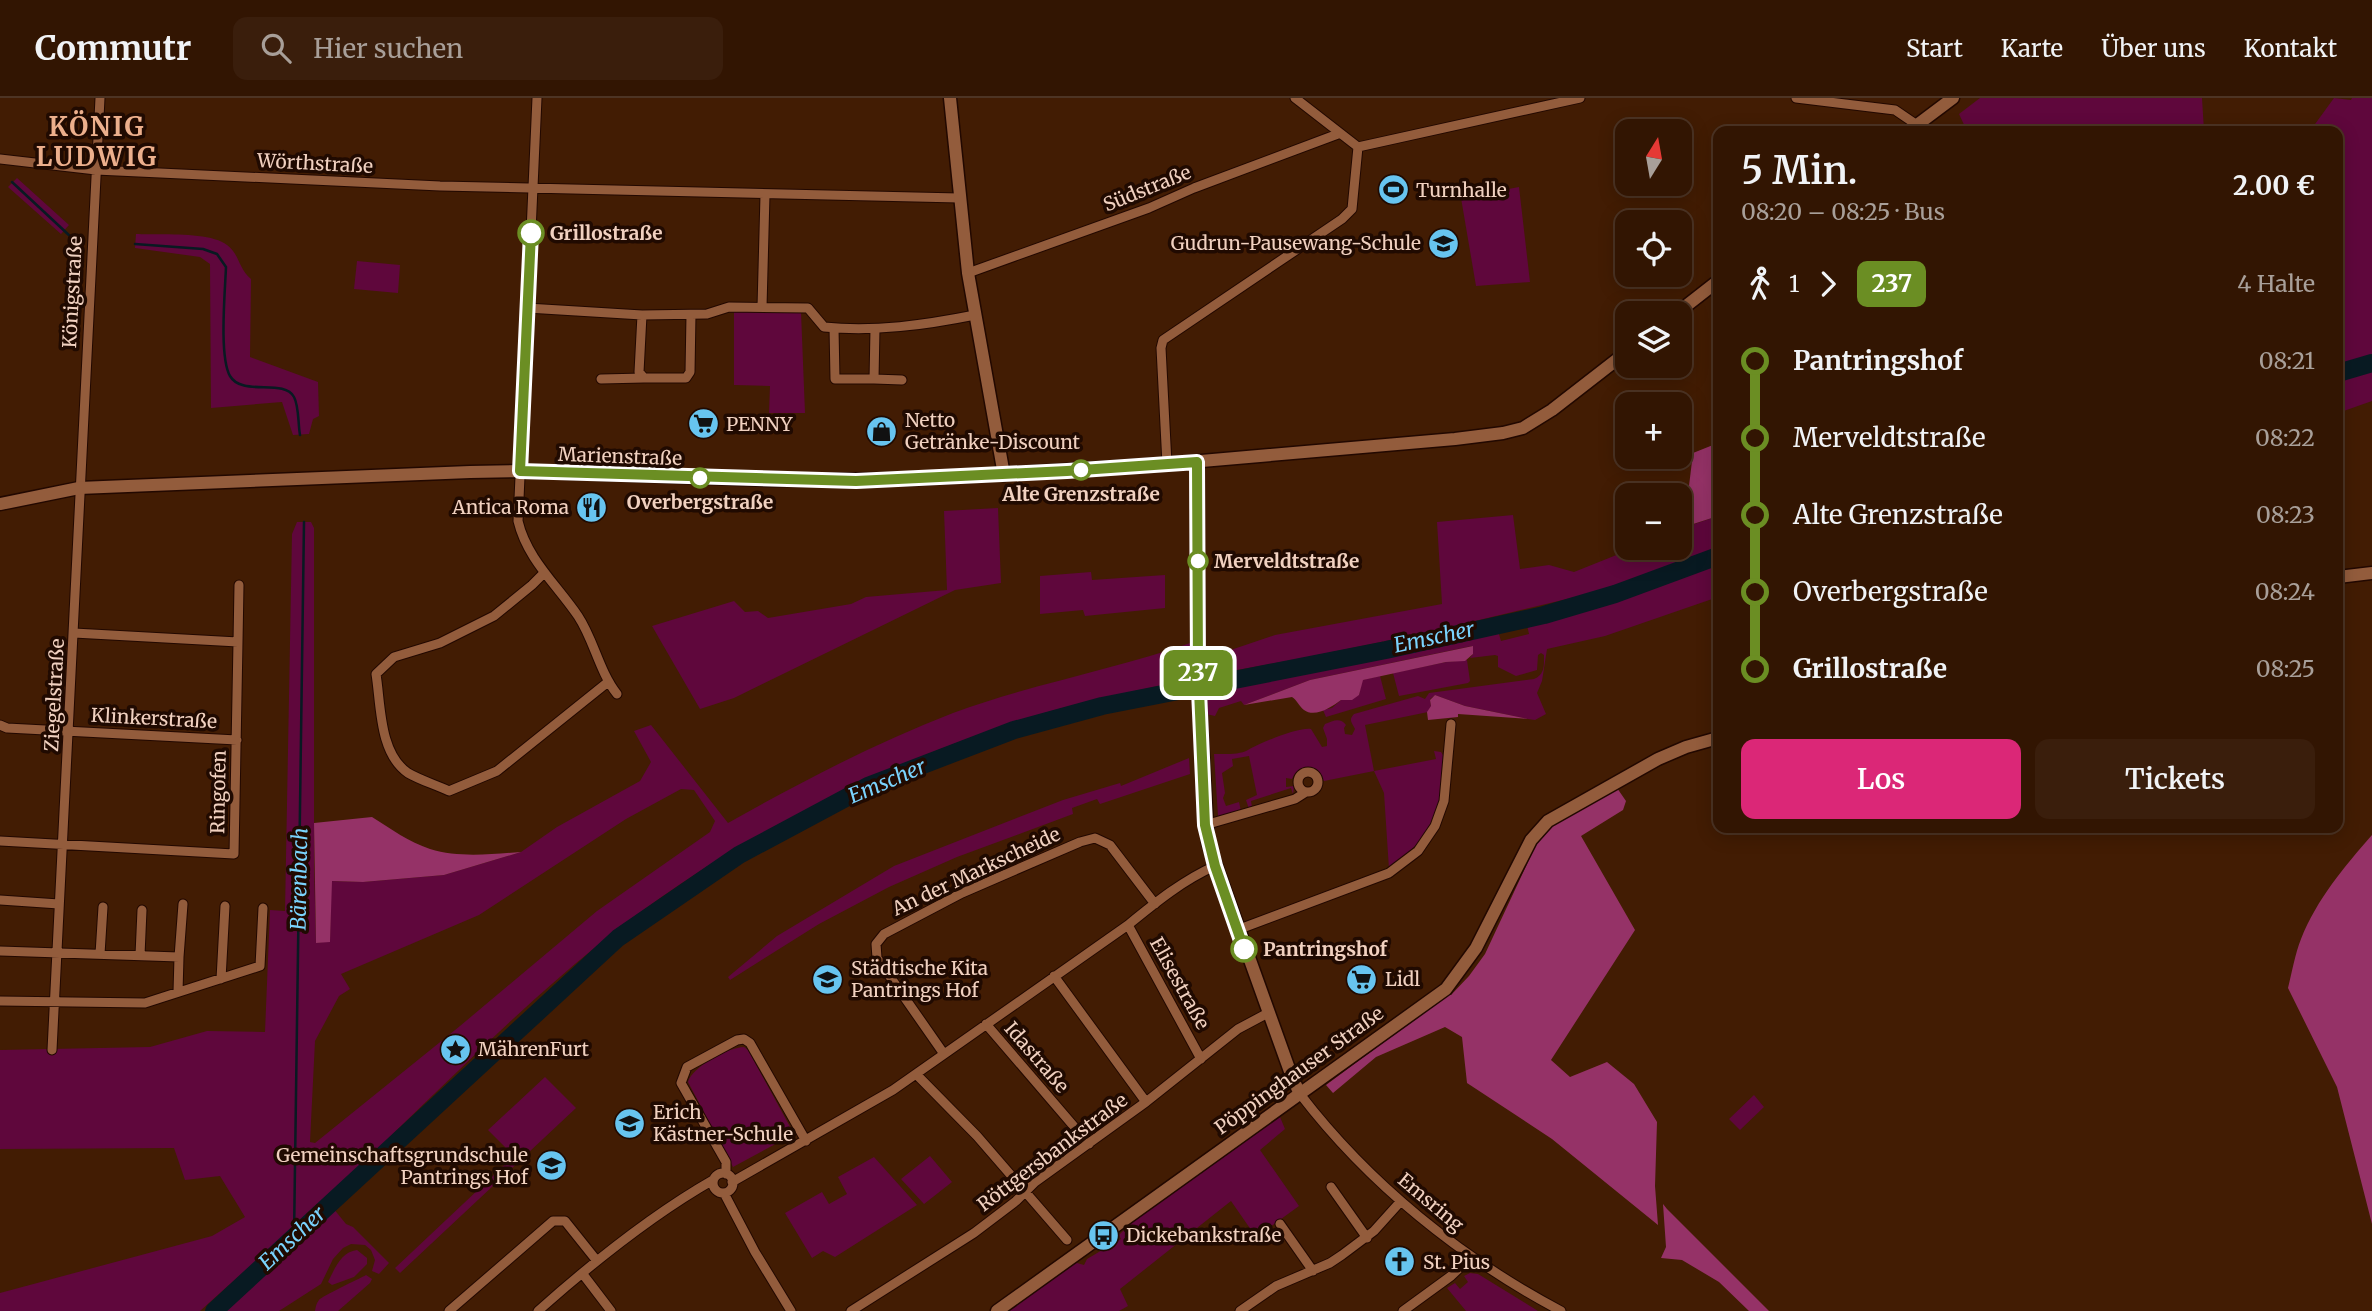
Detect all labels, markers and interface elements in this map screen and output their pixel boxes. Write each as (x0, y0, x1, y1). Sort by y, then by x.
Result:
search box (233, 17, 723, 80)
text: Commutr (35, 28, 191, 69)
icon: search (257, 29, 295, 67)
text: Hier suchen (313, 32, 463, 65)
text: Start (1906, 33, 1963, 64)
text: Karte (2001, 33, 2063, 64)
text: Über uns (2101, 33, 2206, 64)
text: Kontakt (2244, 33, 2337, 64)
district label: KÖNIG LUDWIG (36, 110, 158, 173)
north arrow (1615, 119, 1692, 196)
map controls (1615, 119, 1692, 560)
text: 5 Min. (1741, 147, 1858, 194)
street label: Wörthstraße (255, 148, 374, 178)
street label: Südstraße (1100, 160, 1194, 216)
text: 2.00 € (2233, 169, 2315, 202)
sports icon: Turnhalle (1376, 173, 1410, 207)
place label: Turnhalle (1416, 178, 1507, 202)
text: 08:20 – 08:25 · Bus (1741, 197, 1945, 226)
button: locate (1615, 210, 1692, 287)
marker: Grillostraße (518, 220, 544, 246)
place label: Grillostraße (550, 221, 663, 245)
school or university icon: Gudrun-Pausewang-Schule (1427, 226, 1461, 260)
place label: Gudrun-Pausewang-Schule (1171, 231, 1421, 255)
street label: Königstraße (57, 235, 87, 349)
icon: walk (1741, 265, 1779, 303)
icon: forward (1809, 265, 1847, 303)
text: 237 (1871, 268, 1912, 299)
text: 1 (1789, 269, 1799, 298)
text: 4 Halte (2237, 269, 2315, 298)
button: layers (1615, 301, 1692, 378)
text: Pantringshof (1793, 344, 1963, 377)
text: 08:21 (2259, 346, 2315, 375)
button: + (1615, 392, 1692, 469)
supermarket icon: PENNY (686, 407, 720, 441)
place label: Netto Getränke-Discount (905, 408, 1081, 454)
place label: PENNY (726, 412, 793, 436)
shop icon: Netto Getränke-Discount (865, 414, 899, 448)
text: Merveldtstraße (1793, 421, 1986, 454)
text: 08:22 (2255, 423, 2315, 452)
street label: Marienstraße (558, 442, 683, 470)
marker: Alte Grenzstraße (1071, 460, 1091, 480)
marker: Overbergstraße (690, 468, 710, 488)
place label: Alte Grenzstraße (1001, 482, 1160, 506)
button: − (1615, 483, 1692, 560)
restaurant icon: Antica Roma (575, 490, 609, 524)
place label: Overbergstraße (627, 490, 773, 514)
place label: Antica Roma (451, 495, 569, 519)
text: Alte Grenzstraße (1793, 498, 2003, 531)
text: 08:23 (2256, 500, 2315, 529)
place label: Merveldtstraße (1214, 549, 1359, 573)
marker: Merveldtstraße (1188, 551, 1208, 571)
text: Overbergstraße (1793, 575, 1988, 608)
text: 08:24 (2255, 577, 2315, 606)
water label: Emscher (1391, 615, 1477, 659)
street label: Ziegelstraße (39, 638, 69, 752)
line badge: 237 (1158, 650, 1238, 696)
text: Grillostraße (1793, 652, 1947, 685)
text: 08:25 (2256, 654, 2315, 683)
text: 237 (1178, 657, 1218, 688)
street label: Klinkerstraße (90, 703, 218, 733)
button: Los (1741, 739, 2021, 819)
button: Tickets (2035, 739, 2315, 819)
street label: Ringofen (205, 750, 231, 834)
water label: Emscher (844, 752, 930, 809)
street label: An der Markscheide (887, 821, 1064, 921)
water label: Bärenbach (285, 827, 313, 931)
street label: Elisestraße (1145, 933, 1215, 1033)
marker: Pantringshof (1231, 936, 1257, 962)
place label: Pantringshof (1263, 937, 1389, 961)
place label: Städtische Kita Pantrings Hof (851, 956, 988, 1002)
school or university icon: Städtische Kita Pantrings Hof (811, 962, 845, 996)
supermarket icon: Lidl (1345, 962, 1379, 996)
place label: Lidl (1385, 967, 1420, 991)
street label: Pöppinghauser Straße (1210, 1001, 1388, 1139)
street label: Idastraße (1000, 1016, 1074, 1098)
place icon: MährenFurt (438, 1032, 472, 1066)
place label: MährenFurt (478, 1037, 590, 1061)
street label: Röttgersbankstraße (972, 1088, 1132, 1216)
place label: Erich Kästner-Schule (653, 1100, 793, 1146)
school or university icon: Erich Kästner-Schule (613, 1106, 647, 1140)
place label: Gemeinschaftsgrundschule Pantrings Hof (276, 1143, 529, 1189)
school or university icon: Gemeinschaftsgrundschule Pantrings Hof (534, 1149, 568, 1183)
street label: Emsring (1393, 1168, 1469, 1237)
water label: Emscher (253, 1200, 331, 1276)
bus stop icon: Dickebankstraße (1086, 1218, 1120, 1252)
place label: Dickebankstraße (1126, 1223, 1282, 1247)
church icon: St. Pius (1383, 1245, 1417, 1279)
place label: St. Pius (1423, 1250, 1490, 1274)

